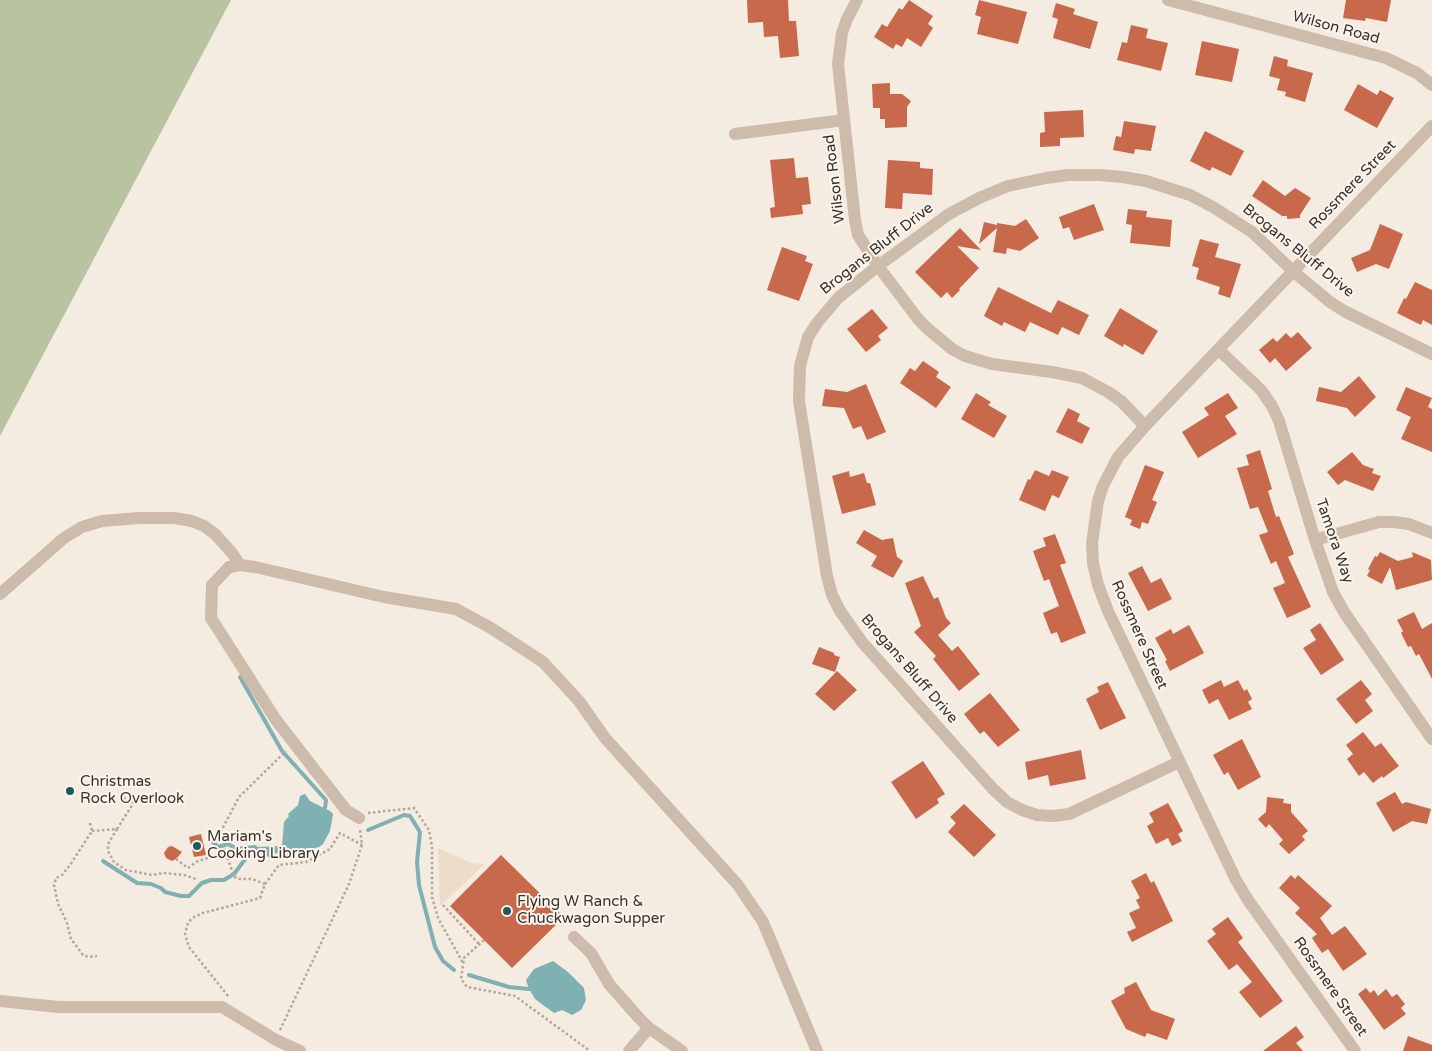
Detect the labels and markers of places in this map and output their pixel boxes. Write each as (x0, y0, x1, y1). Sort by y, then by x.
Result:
place label: Christmas Rock Overlook (80, 773, 184, 808)
marker: Christmas Rock Overlook (64, 785, 76, 797)
place label: Mariam's Cooking Library (207, 828, 320, 863)
marker: Mariam's Cooking Library (191, 840, 203, 852)
place label: Flying W Ranch & Chuckwagon Supper (517, 893, 665, 928)
marker: Flying W Ranch & Chuckwagon Supper (501, 905, 513, 917)

